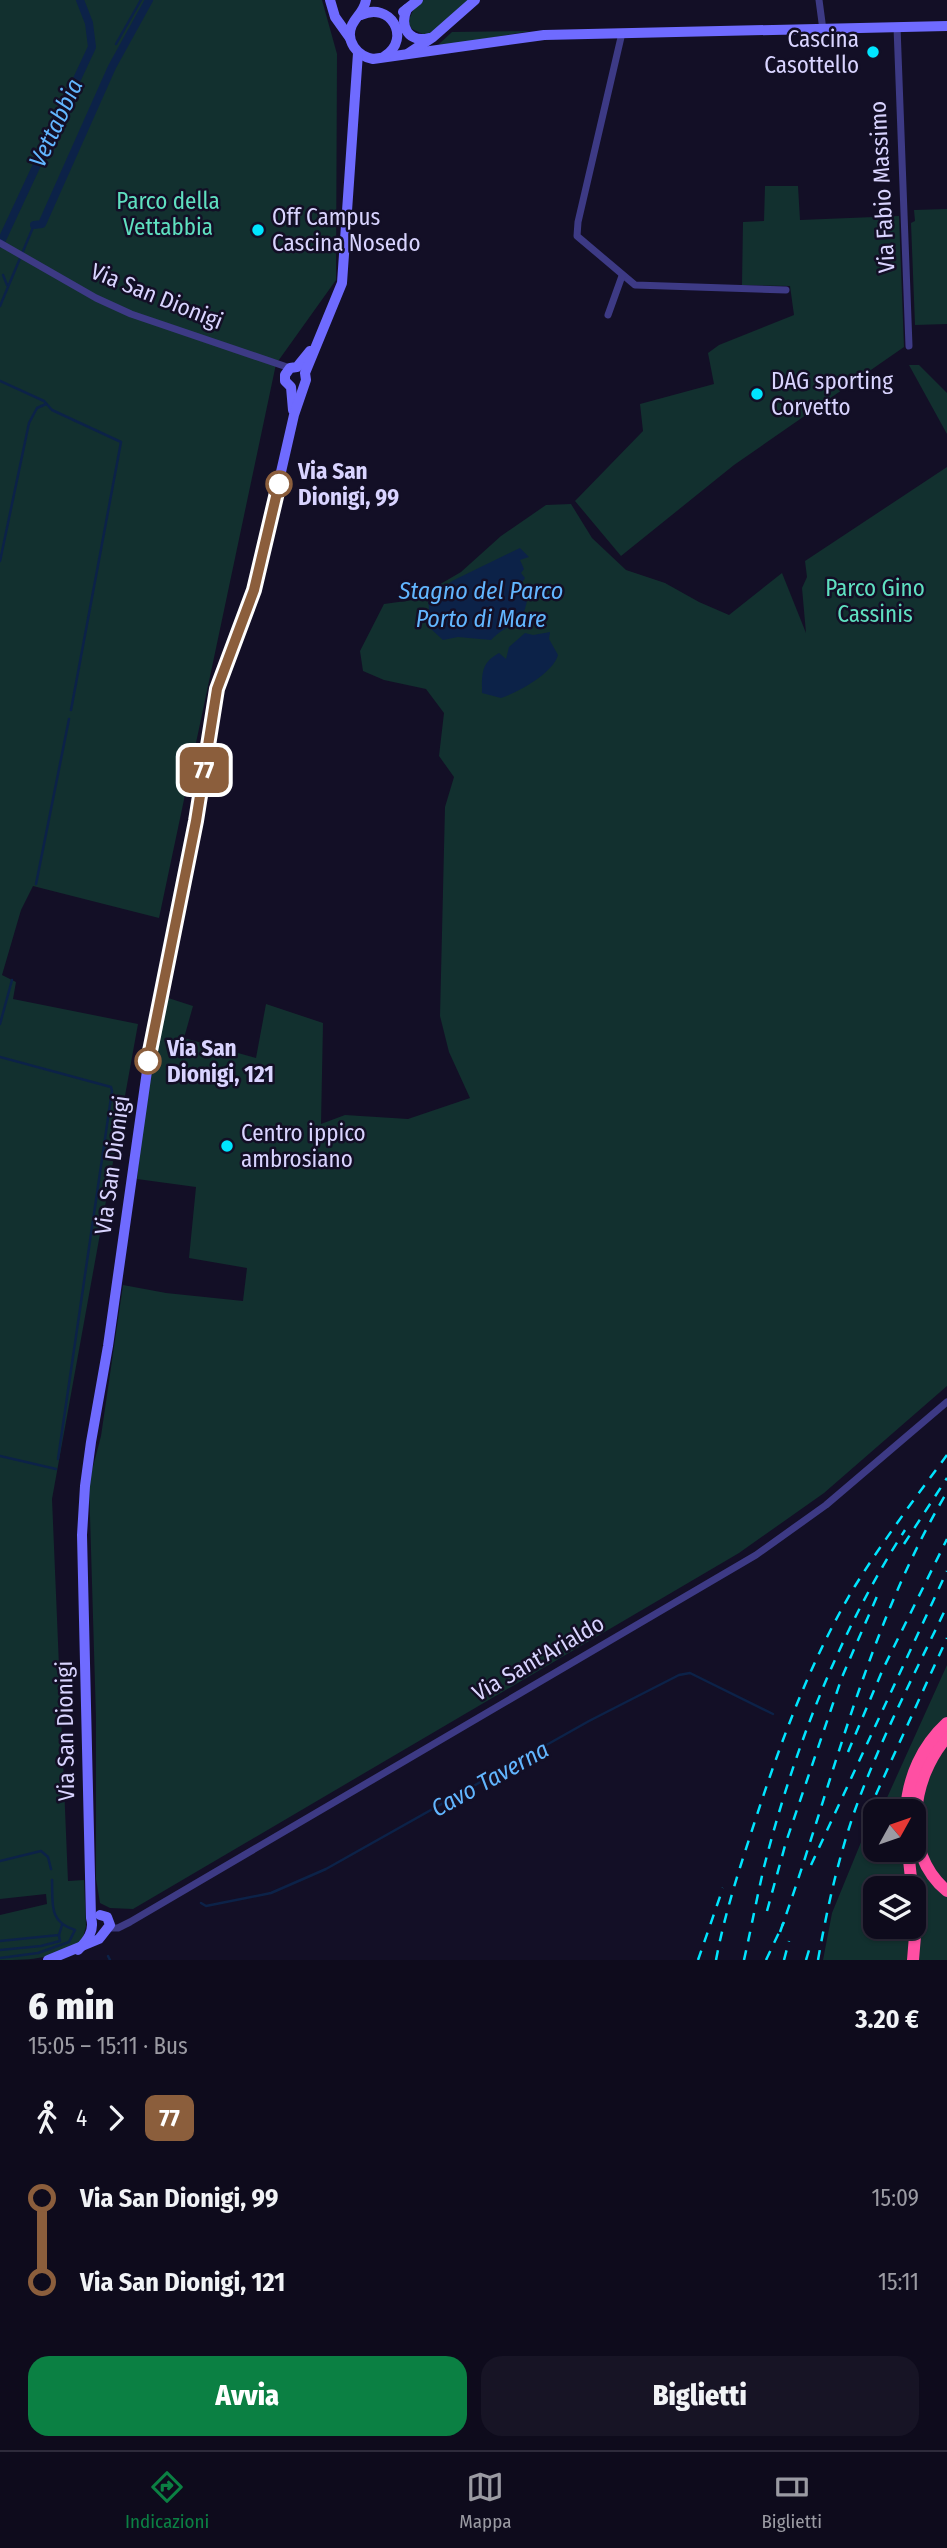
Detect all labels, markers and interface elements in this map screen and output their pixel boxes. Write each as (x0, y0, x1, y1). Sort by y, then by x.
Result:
place label: Cascina Casottello (764, 25, 859, 79)
marker: Cascina Casottello (865, 44, 881, 60)
water label: Vettabbia (23, 74, 89, 172)
street label: Via Fabio Massimo (864, 100, 900, 274)
park label: Parco della Vettabbia (116, 187, 220, 241)
place label: Off Campus Cascina Nosedo (272, 203, 421, 257)
marker: Off Campus Cascina Nosedo (250, 222, 266, 238)
street label: Via San Dionigi (87, 257, 227, 335)
place label: DAG sporting Corvetto (771, 367, 893, 421)
marker: DAG sporting Corvetto (749, 386, 765, 402)
place label: Via San Dionigi, 99 (297, 457, 399, 511)
marker: Via San Dionigi, 99 (266, 471, 292, 497)
park label: Parco Gino Cassinis (825, 574, 925, 628)
water label: Stagno del Parco Porto di Mare (398, 577, 563, 633)
line badge: 77 (172, 747, 235, 793)
text: 77 (194, 756, 214, 784)
place label: Via San Dionigi, 121 (166, 1034, 274, 1088)
marker: Via San Dionigi, 121 (135, 1048, 161, 1074)
street label: Via San Dionigi (88, 1094, 136, 1236)
place label: Centro ippico ambrosiano (241, 1119, 366, 1173)
marker: Centro ippico ambrosiano (219, 1138, 235, 1154)
street label: Via Sant'Arialdo (467, 1609, 609, 1707)
street label: Via San Dionigi (50, 1661, 80, 1801)
water label: Cavo Taverna (426, 1735, 554, 1823)
north arrow (863, 1799, 926, 1862)
map controls (863, 1799, 926, 1939)
button: layers (863, 1876, 926, 1939)
text: 6 min (28, 1983, 114, 2029)
text: 3.20 € (855, 2004, 919, 2035)
text: 15:05 – 15:11 · Bus (28, 2032, 188, 2060)
icon: walk (28, 2099, 66, 2137)
icon: forward (97, 2099, 135, 2137)
text: 4 (76, 2104, 87, 2132)
text: 77 (159, 2104, 180, 2132)
text: Via San Dionigi, 99 (80, 2183, 278, 2214)
text: 15:09 (872, 2184, 919, 2212)
text: Via San Dionigi, 121 (80, 2267, 285, 2298)
text: 15:11 (878, 2268, 919, 2296)
button: Avvia (28, 2356, 467, 2436)
button: Biglietti (481, 2356, 919, 2436)
tab: Indicazioni (125, 2468, 209, 2533)
tab: Mappa (459, 2468, 511, 2533)
tab: Biglietti (761, 2468, 822, 2533)

